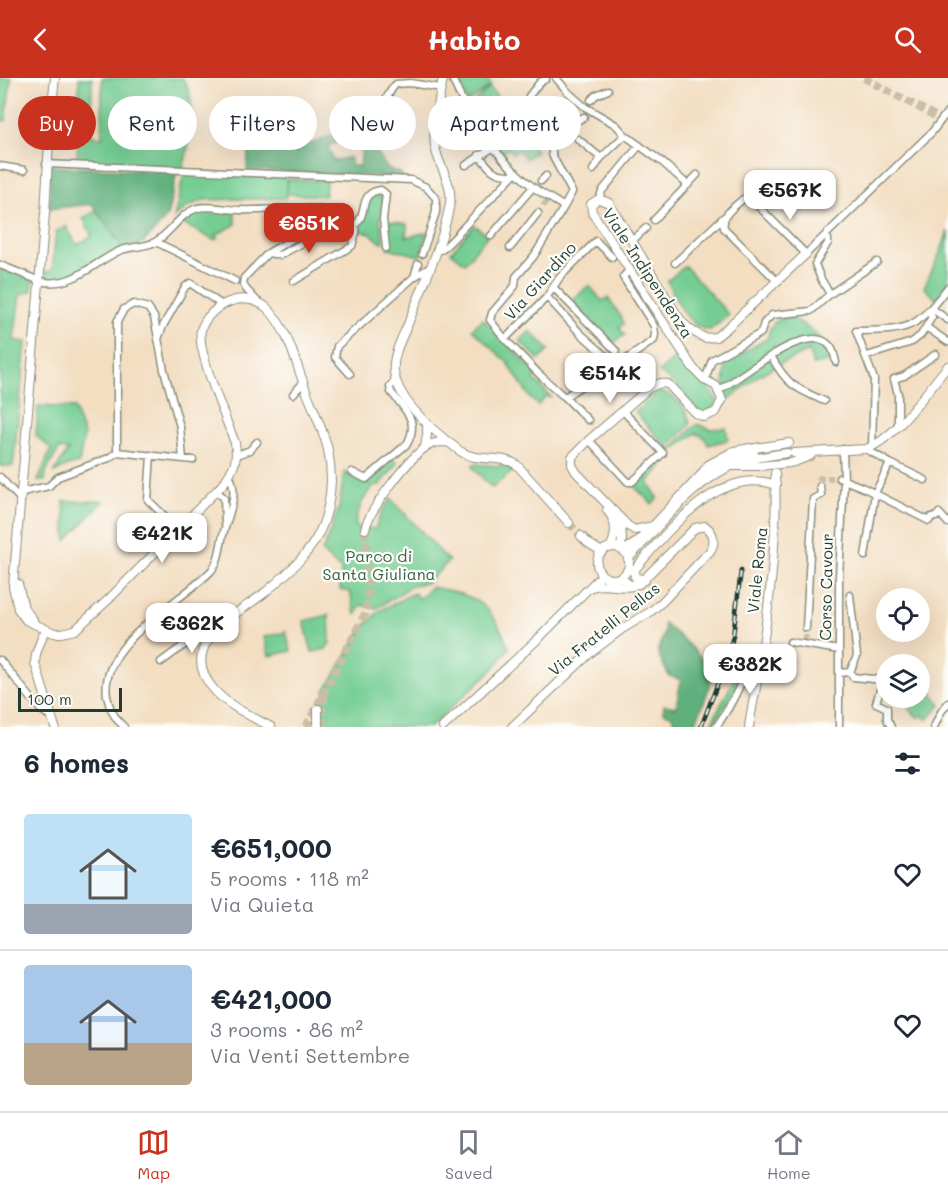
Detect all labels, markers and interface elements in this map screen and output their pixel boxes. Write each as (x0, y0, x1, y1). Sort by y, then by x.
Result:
text: Habito (428, 22, 521, 57)
icon: back (24, 23, 57, 56)
icon: search (891, 23, 924, 56)
chip: Buy (18, 96, 96, 150)
chip: Rent (108, 96, 197, 150)
chip: Filters (209, 96, 317, 150)
chip: New (329, 96, 416, 150)
chip: Apartment (428, 96, 581, 150)
pin: €567K (748, 170, 832, 221)
text: €567K (758, 176, 822, 202)
pin: €651K (267, 203, 351, 254)
street label: Viale Indipendenza (598, 203, 699, 342)
text: €651K (278, 209, 340, 235)
street label: Via Giardino (499, 237, 580, 324)
pin: €514K (568, 353, 652, 404)
text: €514K (579, 359, 641, 385)
pin: €421K (120, 513, 204, 564)
text: €421K (131, 519, 193, 545)
street label: Viale Roma (742, 526, 771, 614)
street label: Corso Cavour (814, 533, 837, 641)
park label: Parco di Santa Giuliana (322, 545, 436, 584)
street label: Via Fratelli Pellas (544, 577, 664, 680)
map controls (876, 588, 930, 708)
button: locate (876, 588, 930, 642)
pin: €362K (150, 603, 234, 654)
text: €362K (160, 609, 224, 635)
pin: €382K (708, 644, 792, 695)
text: €382K (718, 650, 782, 676)
button: layers (876, 654, 930, 708)
scale bar (18, 685, 122, 712)
text: 100 m (27, 688, 72, 709)
text: 6 homes (24, 746, 129, 780)
icon: filters (891, 747, 924, 780)
text: €651,000 (210, 831, 332, 865)
icon: home (72, 838, 144, 910)
icon: heart (891, 858, 924, 891)
text: 5 rooms · 118 m² (210, 865, 369, 891)
text: Via Quieta (210, 891, 314, 917)
text: €421,000 (210, 982, 332, 1016)
icon: home (72, 989, 144, 1061)
icon: heart (891, 1009, 924, 1042)
text: 3 rooms · 86 m² (210, 1016, 363, 1042)
text: Via Venti Settembre (210, 1042, 410, 1068)
tab: Map (137, 1126, 170, 1183)
tab: Saved (445, 1126, 492, 1183)
tab: Home (767, 1126, 811, 1183)

